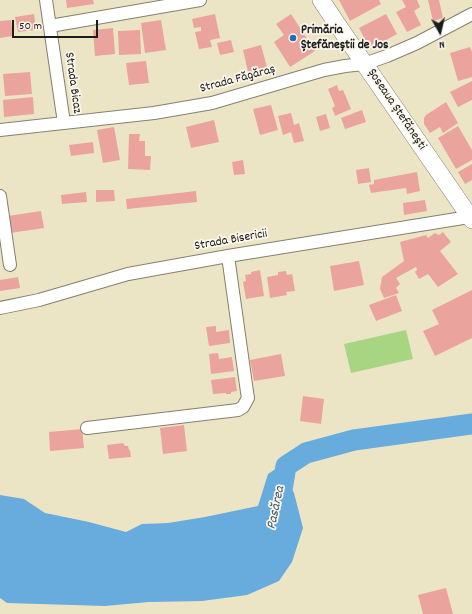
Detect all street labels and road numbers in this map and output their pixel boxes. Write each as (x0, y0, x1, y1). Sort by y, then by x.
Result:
street label: Strada Bicaz (60, 52, 84, 114)
street label: Strada Făgăraș (199, 62, 277, 98)
street label: Șoseaua Ștefănești (363, 67, 429, 153)
street label: Strada Bisericii (193, 227, 269, 255)

